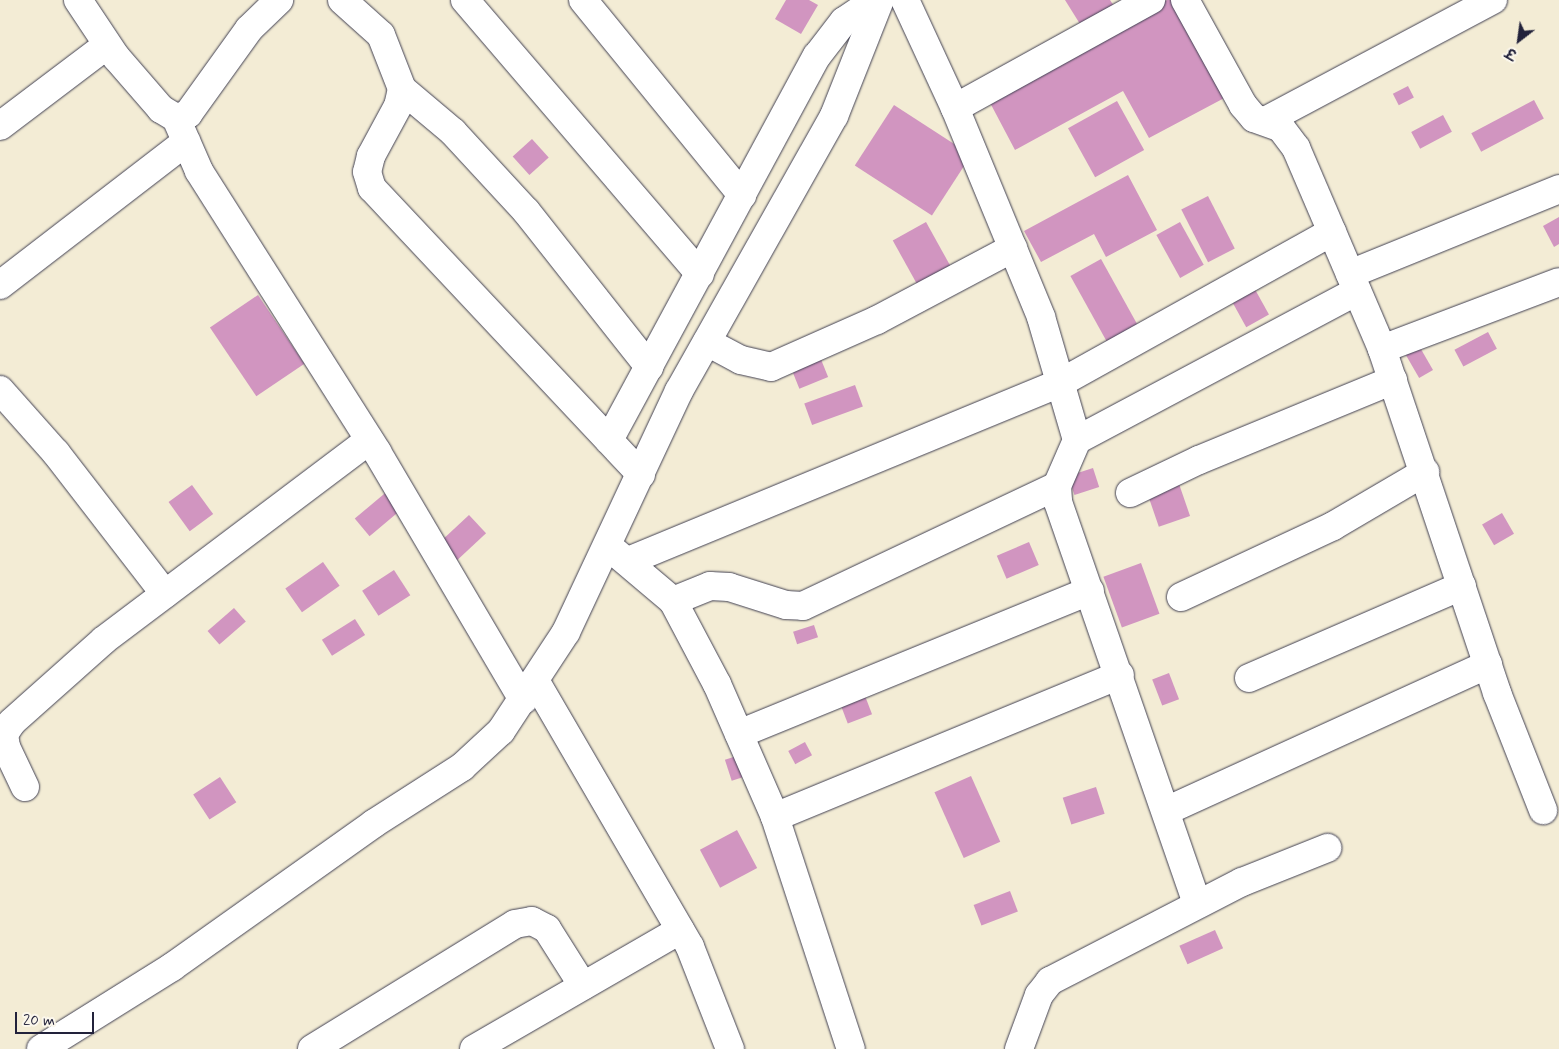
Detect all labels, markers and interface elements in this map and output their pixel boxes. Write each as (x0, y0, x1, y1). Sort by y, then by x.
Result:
north arrow (1494, 15, 1544, 65)
text: उ (1503, 43, 1520, 63)
scale bar (18, 1002, 96, 1034)
text: 20 m (23, 1011, 55, 1031)

